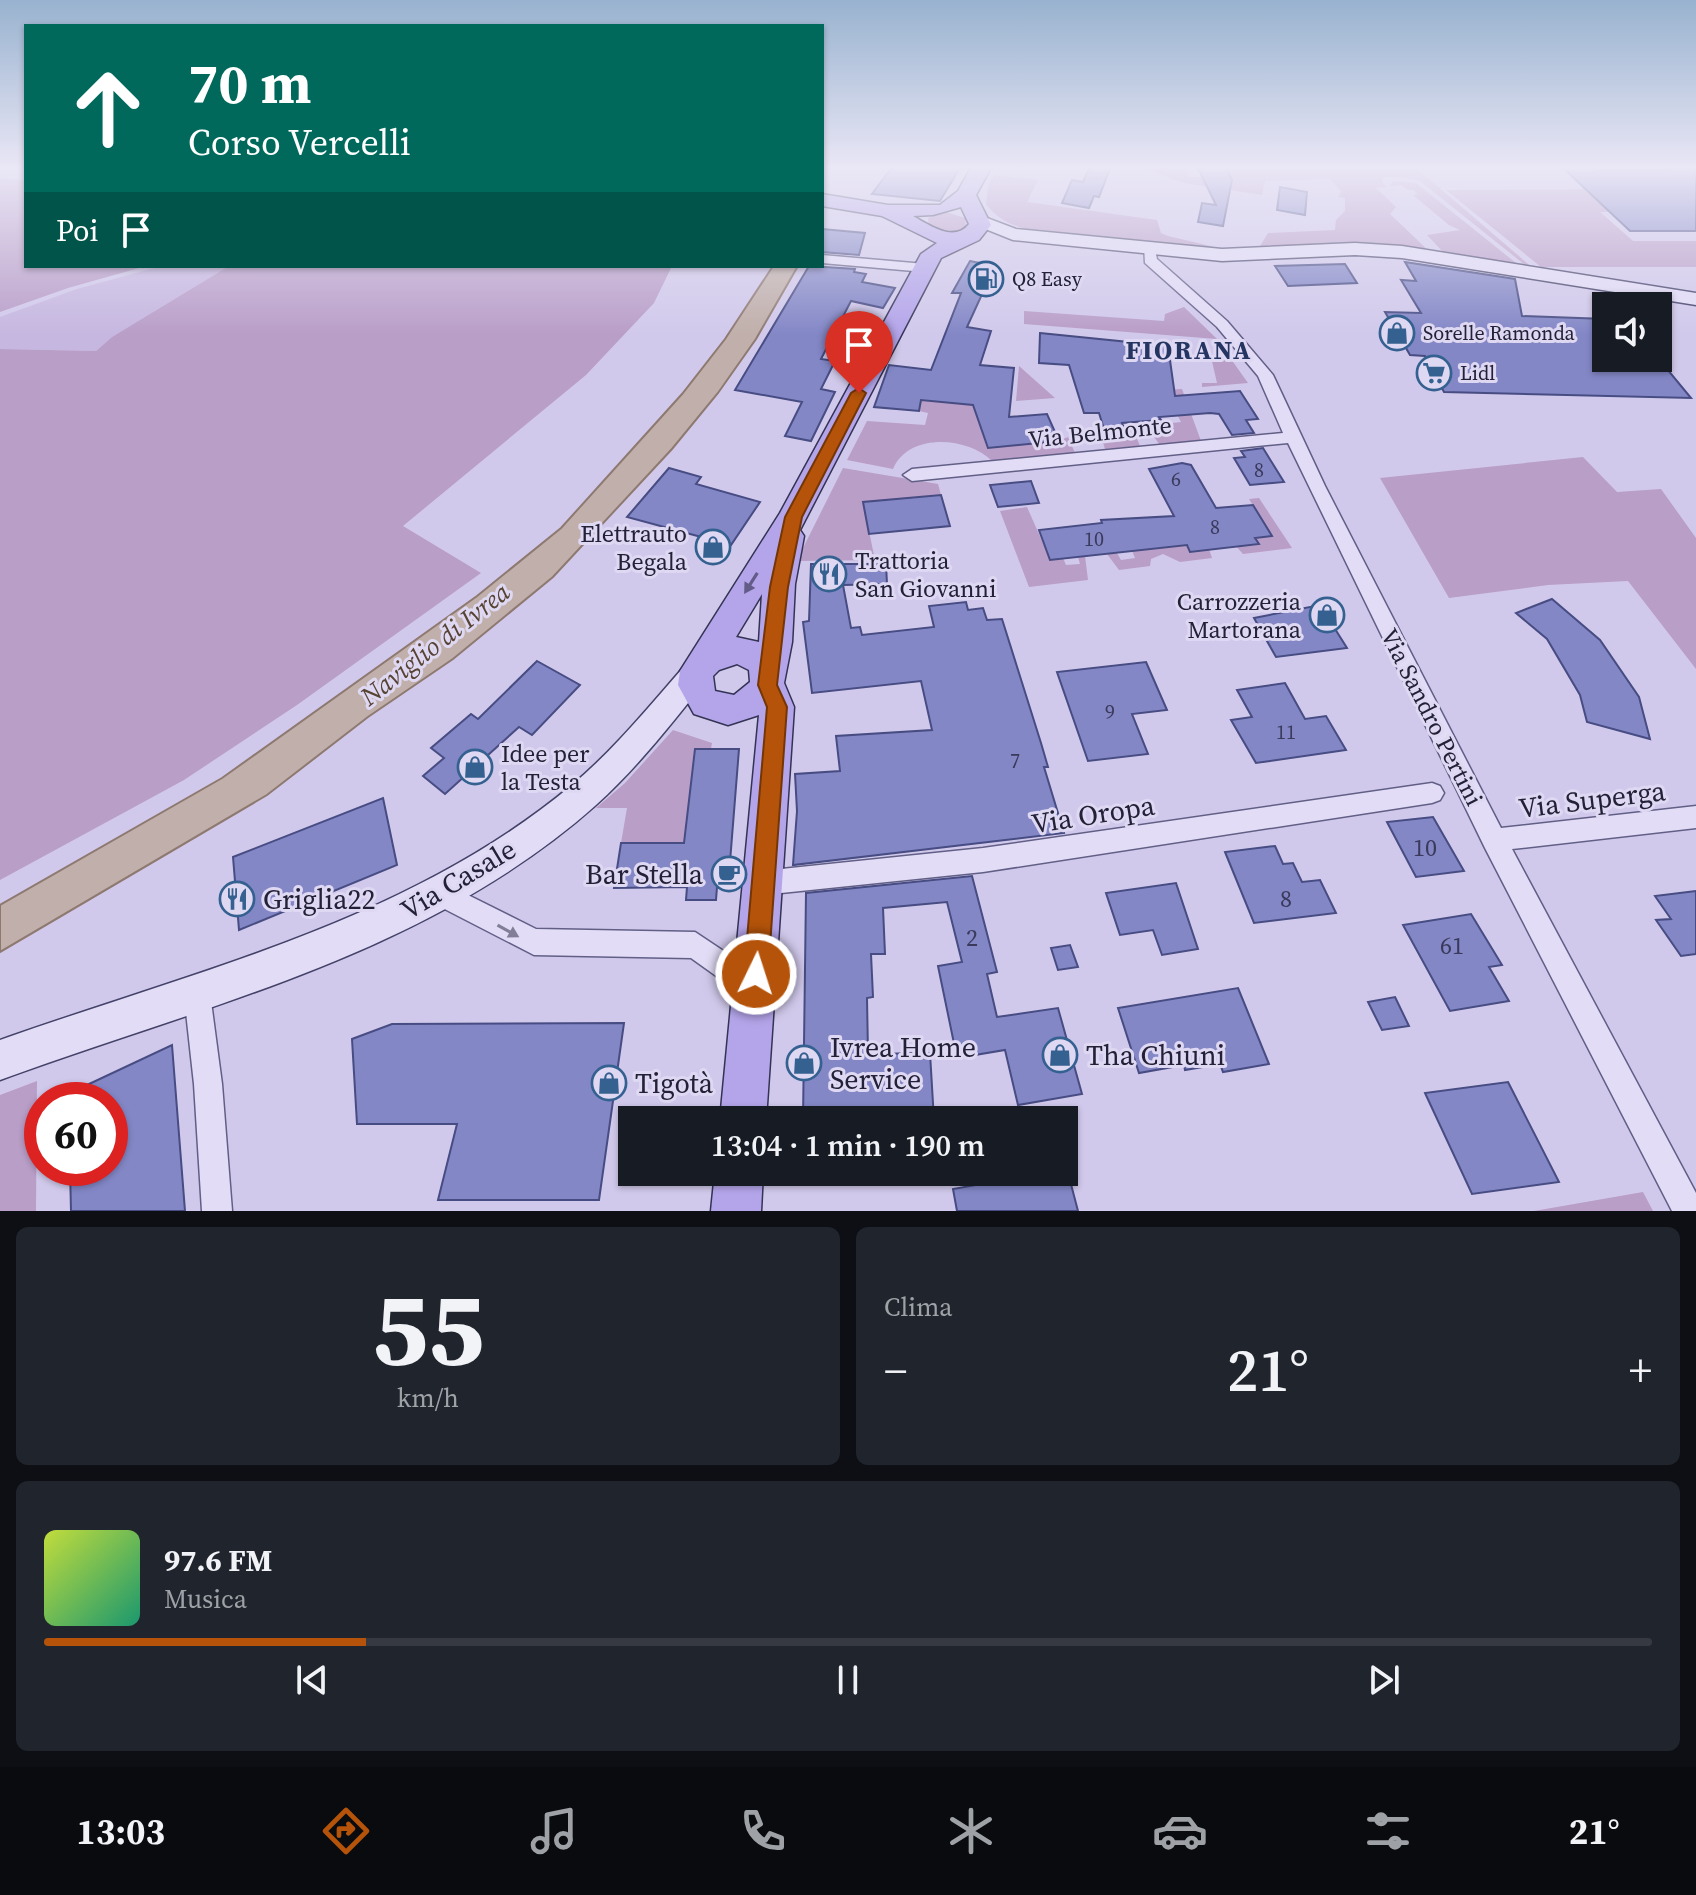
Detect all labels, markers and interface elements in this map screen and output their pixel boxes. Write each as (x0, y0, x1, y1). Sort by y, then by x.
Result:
text: 70 m (188, 45, 311, 122)
icon: ahead (56, 56, 160, 160)
text: Corso Vercelli (188, 118, 411, 167)
icon: arrive (114, 208, 158, 252)
text: Poi (56, 210, 98, 251)
fuel station icon: Q8 Easy (967, 260, 1005, 298)
place label: Q8 Easy (1012, 265, 1083, 293)
map controls (1592, 292, 1672, 372)
button: sound (1592, 292, 1672, 372)
pin (825, 311, 893, 393)
shop icon: Sorelle Ramonda (1378, 314, 1416, 352)
place label: Sorelle Ramonda (1423, 319, 1576, 347)
icon: arrive (837, 323, 881, 367)
district label: FIORANA (1125, 332, 1253, 368)
supermarket icon: Lidl (1415, 354, 1453, 392)
place label: Lidl (1460, 359, 1495, 387)
street label: Via Belmonte (1027, 408, 1173, 456)
house number: 8 (1254, 456, 1264, 484)
house number: 6 (1171, 465, 1181, 493)
house number: 8 (1210, 513, 1220, 541)
place label: Elettrauto Begala (580, 517, 688, 578)
house number: 10 (1084, 525, 1104, 553)
shop icon: Elettrauto Begala (694, 528, 732, 566)
place label: Trattoria San Giovanni (855, 544, 996, 605)
restaurant icon: Trattoria San Giovanni (810, 555, 848, 593)
one-way arrow (744, 572, 758, 594)
water label: Naviglio di Ivrea (352, 574, 518, 714)
place label: Carrozzeria Martorana (1177, 585, 1302, 646)
shop icon: Carrozzeria Martorana (1308, 596, 1346, 634)
street label: Via Sandro Pertini (1373, 623, 1491, 811)
house number: 9 (1105, 698, 1115, 726)
house number: 11 (1276, 718, 1296, 746)
place label: Idee per la Testa (501, 737, 590, 798)
house number: 7 (1010, 747, 1020, 775)
shop icon: Idee per la Testa (456, 748, 494, 786)
street label: Via Superga (1516, 771, 1668, 827)
street label: Via Oropa (1029, 785, 1158, 842)
street label: Via Casale (393, 830, 523, 928)
house number: 10 (1413, 831, 1437, 864)
place label: Bar Stella (585, 855, 704, 893)
cafe icon: Bar Stella (710, 855, 748, 893)
restaurant icon: Griglia22 (218, 880, 256, 918)
place label: Griglia22 (263, 880, 375, 918)
house number: 8 (1280, 882, 1292, 915)
house number: 2 (966, 921, 978, 954)
one-way arrow (497, 923, 519, 937)
house number: 61 (1440, 929, 1464, 962)
position arrow (714, 932, 798, 1016)
place label: Ivrea Home Service (830, 1028, 976, 1098)
shop icon: Tha Chiuni (1041, 1036, 1079, 1074)
place label: Tha Chiuni (1086, 1036, 1225, 1074)
shop icon: Ivrea Home Service (785, 1044, 823, 1082)
shop icon: Tigotà (590, 1064, 628, 1102)
place label: Tigotà (635, 1064, 714, 1102)
speed limit sign: 60 (24, 1082, 128, 1186)
text: 13:04 · 1 min · 190 m (711, 1125, 985, 1166)
text: 55 (372, 1256, 484, 1399)
text: Clima (884, 1289, 953, 1325)
text: 21° (1227, 1329, 1309, 1411)
text: − (884, 1340, 907, 1401)
text: + (1629, 1340, 1652, 1401)
text: km/h (397, 1380, 459, 1416)
text: 97.6 FM (164, 1540, 272, 1581)
text: Musica (164, 1581, 247, 1617)
icon: previous (290, 1658, 334, 1702)
icon: pause (826, 1658, 870, 1702)
icon: next (1362, 1658, 1406, 1702)
icon: directions (318, 1803, 374, 1859)
icon: music (526, 1803, 582, 1859)
icon: phone (735, 1803, 791, 1859)
icon: climate (943, 1803, 999, 1859)
icon: car (1152, 1803, 1208, 1859)
icon: filters (1360, 1803, 1416, 1859)
text: 13:03 (76, 1807, 165, 1856)
text: 21° (1569, 1807, 1620, 1856)

